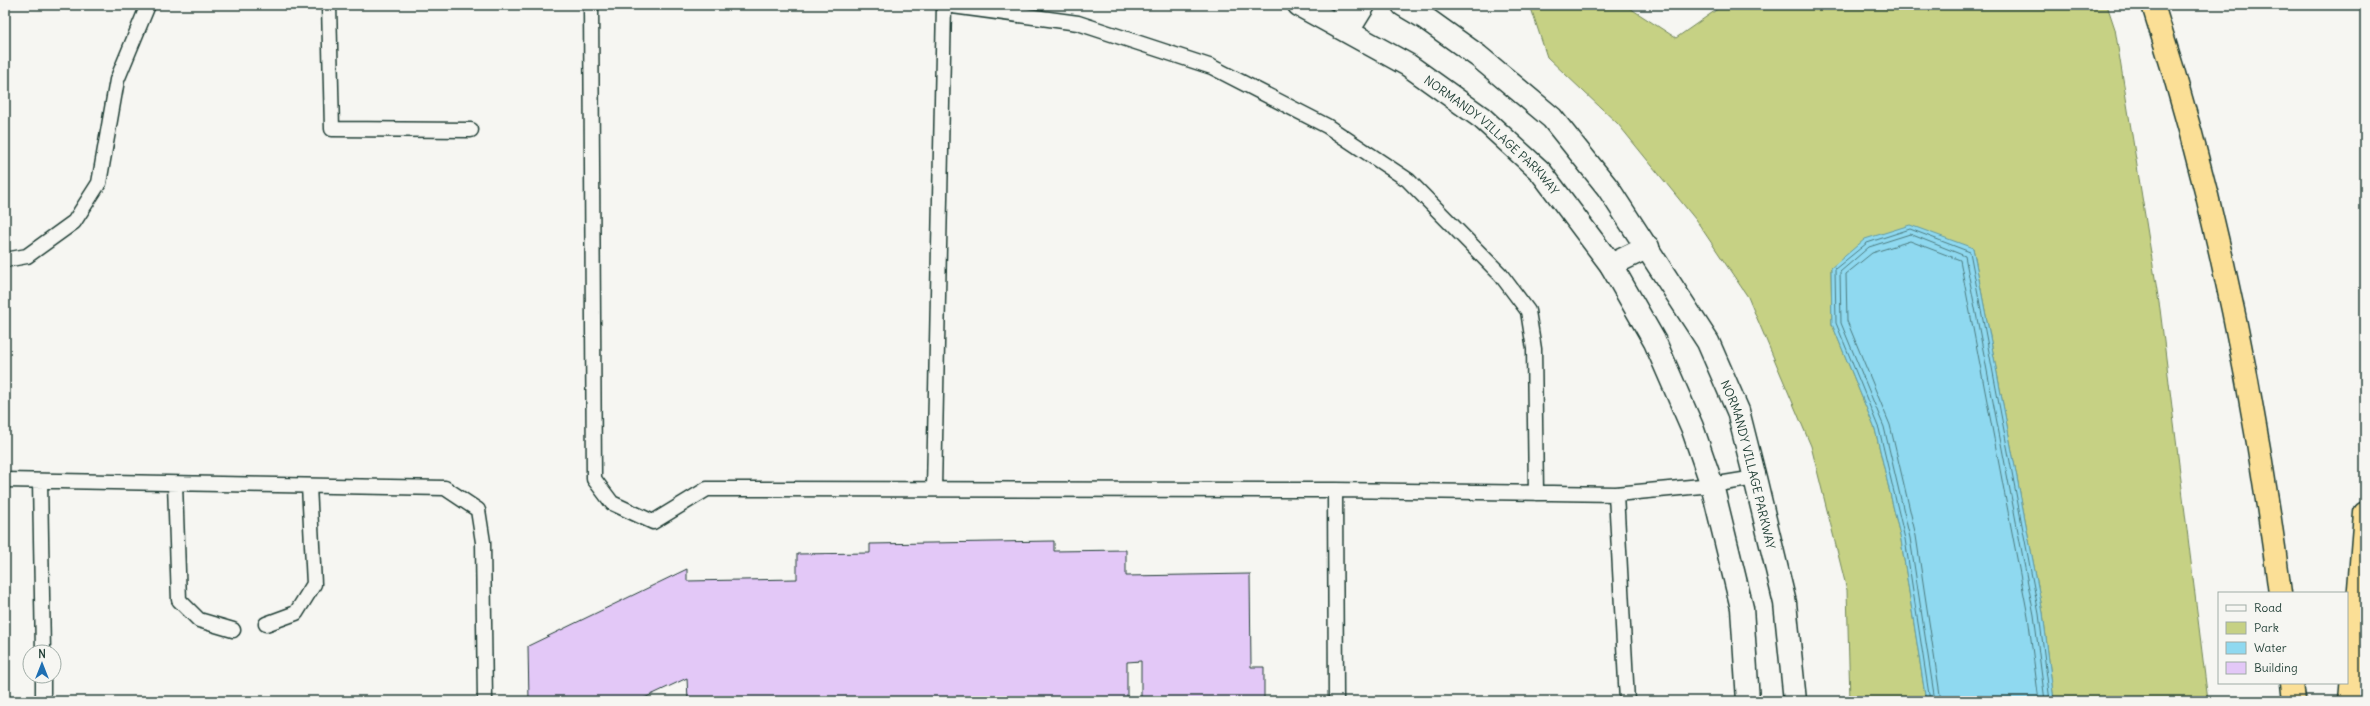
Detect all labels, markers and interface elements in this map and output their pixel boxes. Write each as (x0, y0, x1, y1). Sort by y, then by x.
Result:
street label: NORMANDY VILLAGE PARKWAY (1422, 72, 1563, 198)
street label: NORMANDY VILLAGE PARKWAY (1718, 377, 1779, 551)
legend (2218, 592, 2348, 684)
text: Road (2254, 600, 2282, 615)
text: Park (2254, 620, 2279, 635)
text: Water (2254, 640, 2287, 655)
north arrow (22, 644, 62, 684)
text: N (38, 647, 46, 661)
text: Building (2254, 660, 2298, 675)

